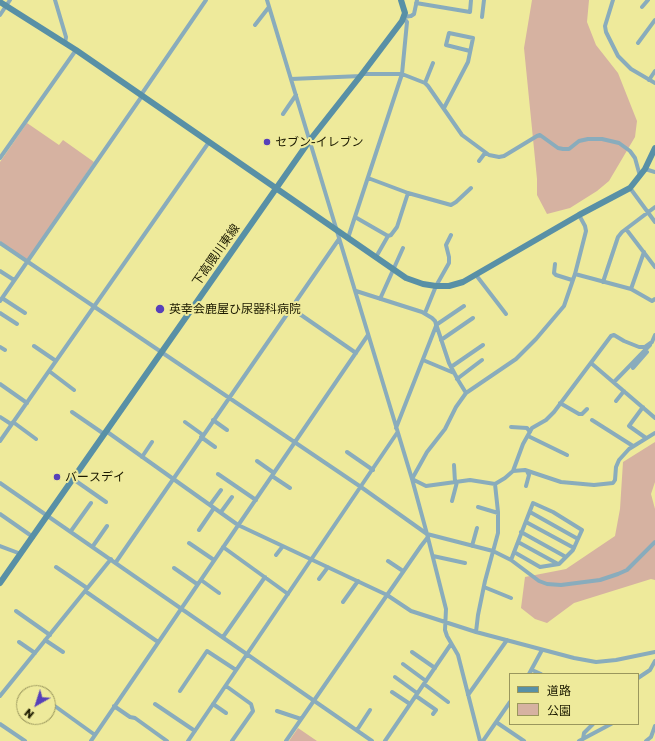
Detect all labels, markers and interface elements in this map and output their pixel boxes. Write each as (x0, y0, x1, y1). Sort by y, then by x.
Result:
place label: セブン-イレブン (275, 135, 364, 149)
marker: セブン-イレブン (262, 137, 272, 147)
street label: 下高隈川東線 (189, 221, 243, 289)
place label: 英幸会鹿屋ひ尿器科病院 (169, 302, 301, 316)
marker: 英幸会鹿屋ひ尿器科病院 (154, 303, 166, 315)
place label: バースデイ (65, 470, 125, 484)
marker: バースデイ (52, 472, 62, 482)
legend (509, 673, 639, 725)
text: 道路 (547, 683, 571, 698)
north arrow (16, 685, 56, 725)
text: 公園 (547, 703, 571, 718)
text: N (21, 706, 36, 722)

